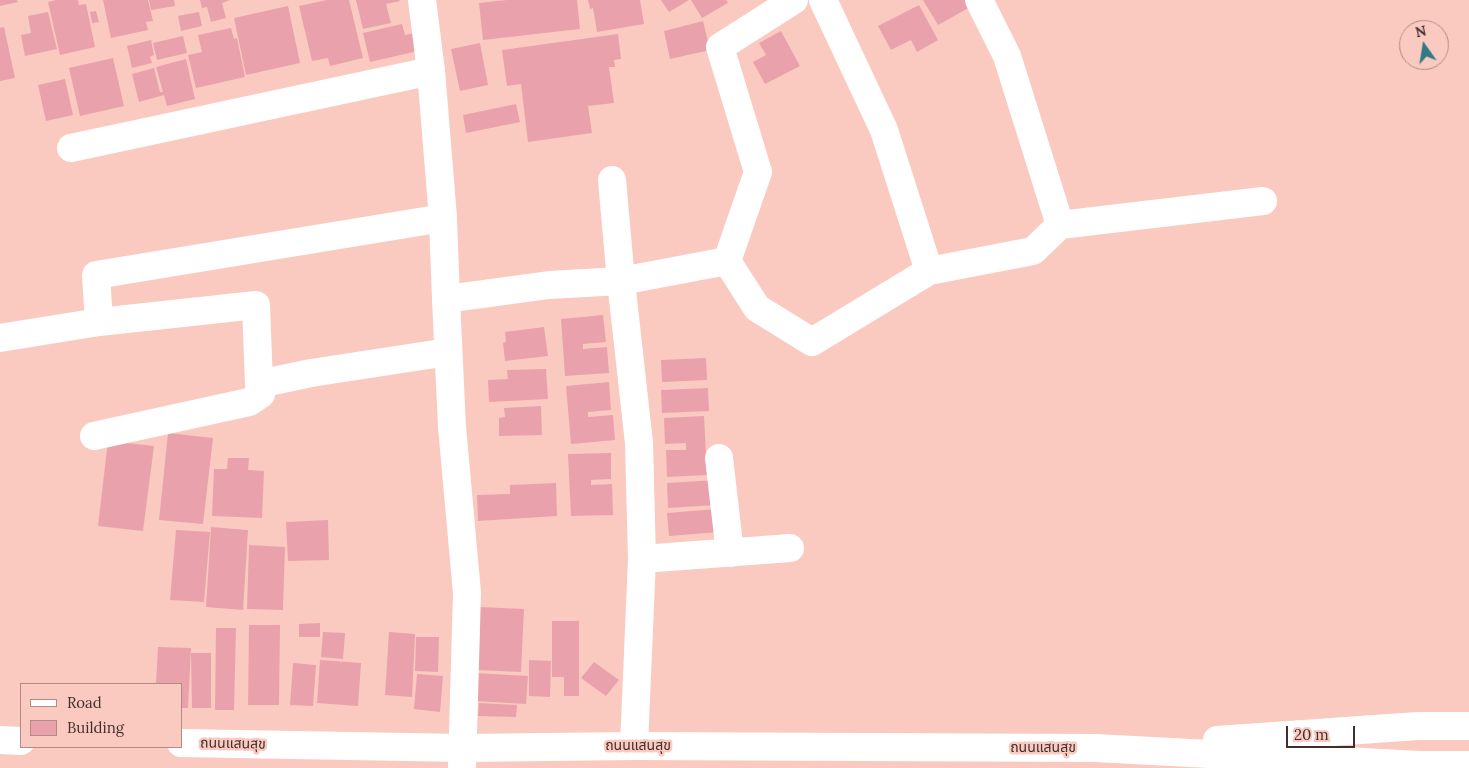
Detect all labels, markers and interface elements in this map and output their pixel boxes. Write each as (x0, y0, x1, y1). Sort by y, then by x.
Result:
north arrow (1399, 20, 1449, 70)
text: N (1414, 21, 1428, 41)
legend (20, 683, 182, 748)
text: Road (67, 693, 102, 712)
scale bar (1289, 716, 1358, 748)
text: Building (67, 718, 124, 737)
text: 20 m (1294, 725, 1329, 744)
street label: ถนนแสนสุข (200, 735, 266, 753)
street label: ถนนแสนสุข (605, 738, 671, 754)
street label: ถนนแสนสุข (1010, 740, 1076, 756)

